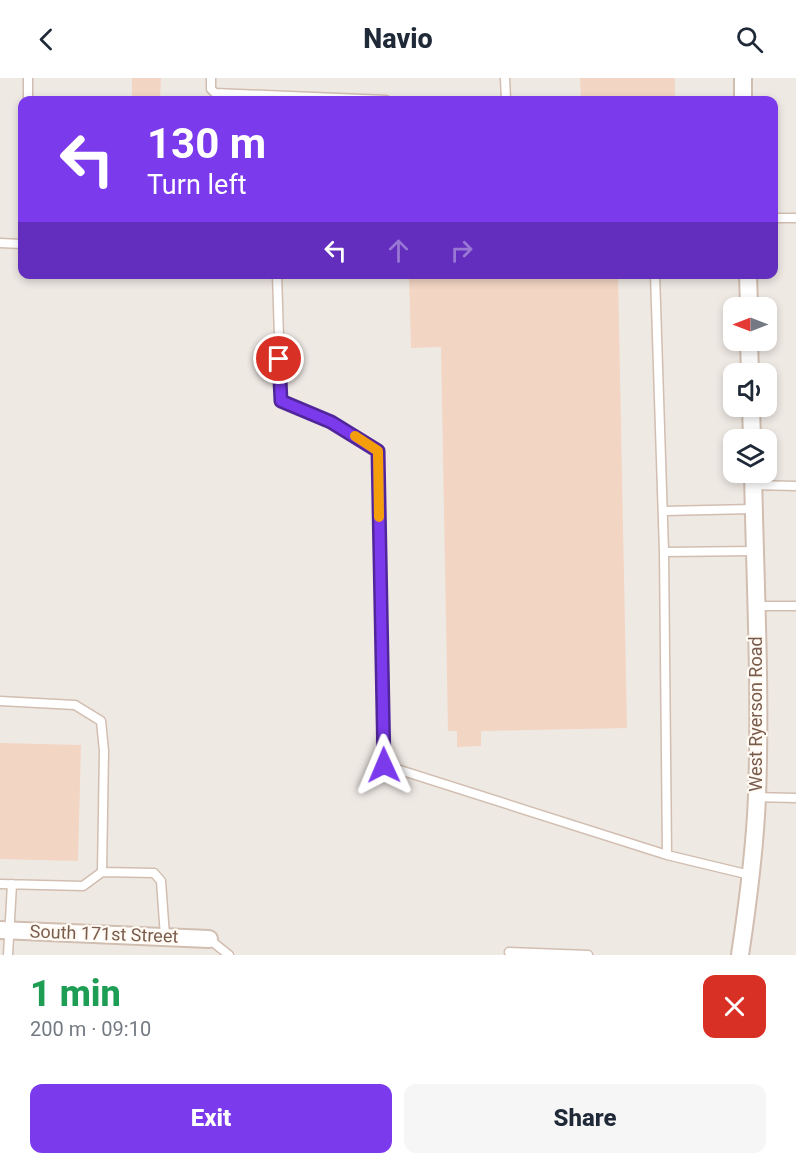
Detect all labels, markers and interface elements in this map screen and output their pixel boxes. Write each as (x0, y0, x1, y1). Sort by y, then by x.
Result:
icon: back (30, 23, 63, 56)
text: Navio (363, 23, 433, 55)
icon: search (733, 23, 766, 56)
text: 130 m (147, 119, 266, 168)
icon: left (48, 120, 126, 198)
text: Turn left (147, 169, 247, 201)
icon: left (319, 234, 352, 267)
icon: ahead (382, 234, 415, 267)
icon: right (445, 234, 478, 267)
north arrow (723, 297, 777, 351)
map controls (723, 297, 777, 483)
pin (253, 333, 304, 384)
icon: arrive (262, 342, 295, 375)
button: sound (723, 363, 777, 417)
button: layers (723, 429, 777, 483)
street label: West Ryerson Road (745, 636, 766, 792)
position arrow (352, 733, 416, 797)
street label: South 171st Street (29, 920, 179, 947)
text: 1 min (30, 973, 121, 1015)
button: close (703, 975, 766, 1038)
text: 200 m · 09:10 (30, 1017, 151, 1041)
button: Exit (30, 1084, 392, 1153)
button: Share (404, 1084, 766, 1153)

